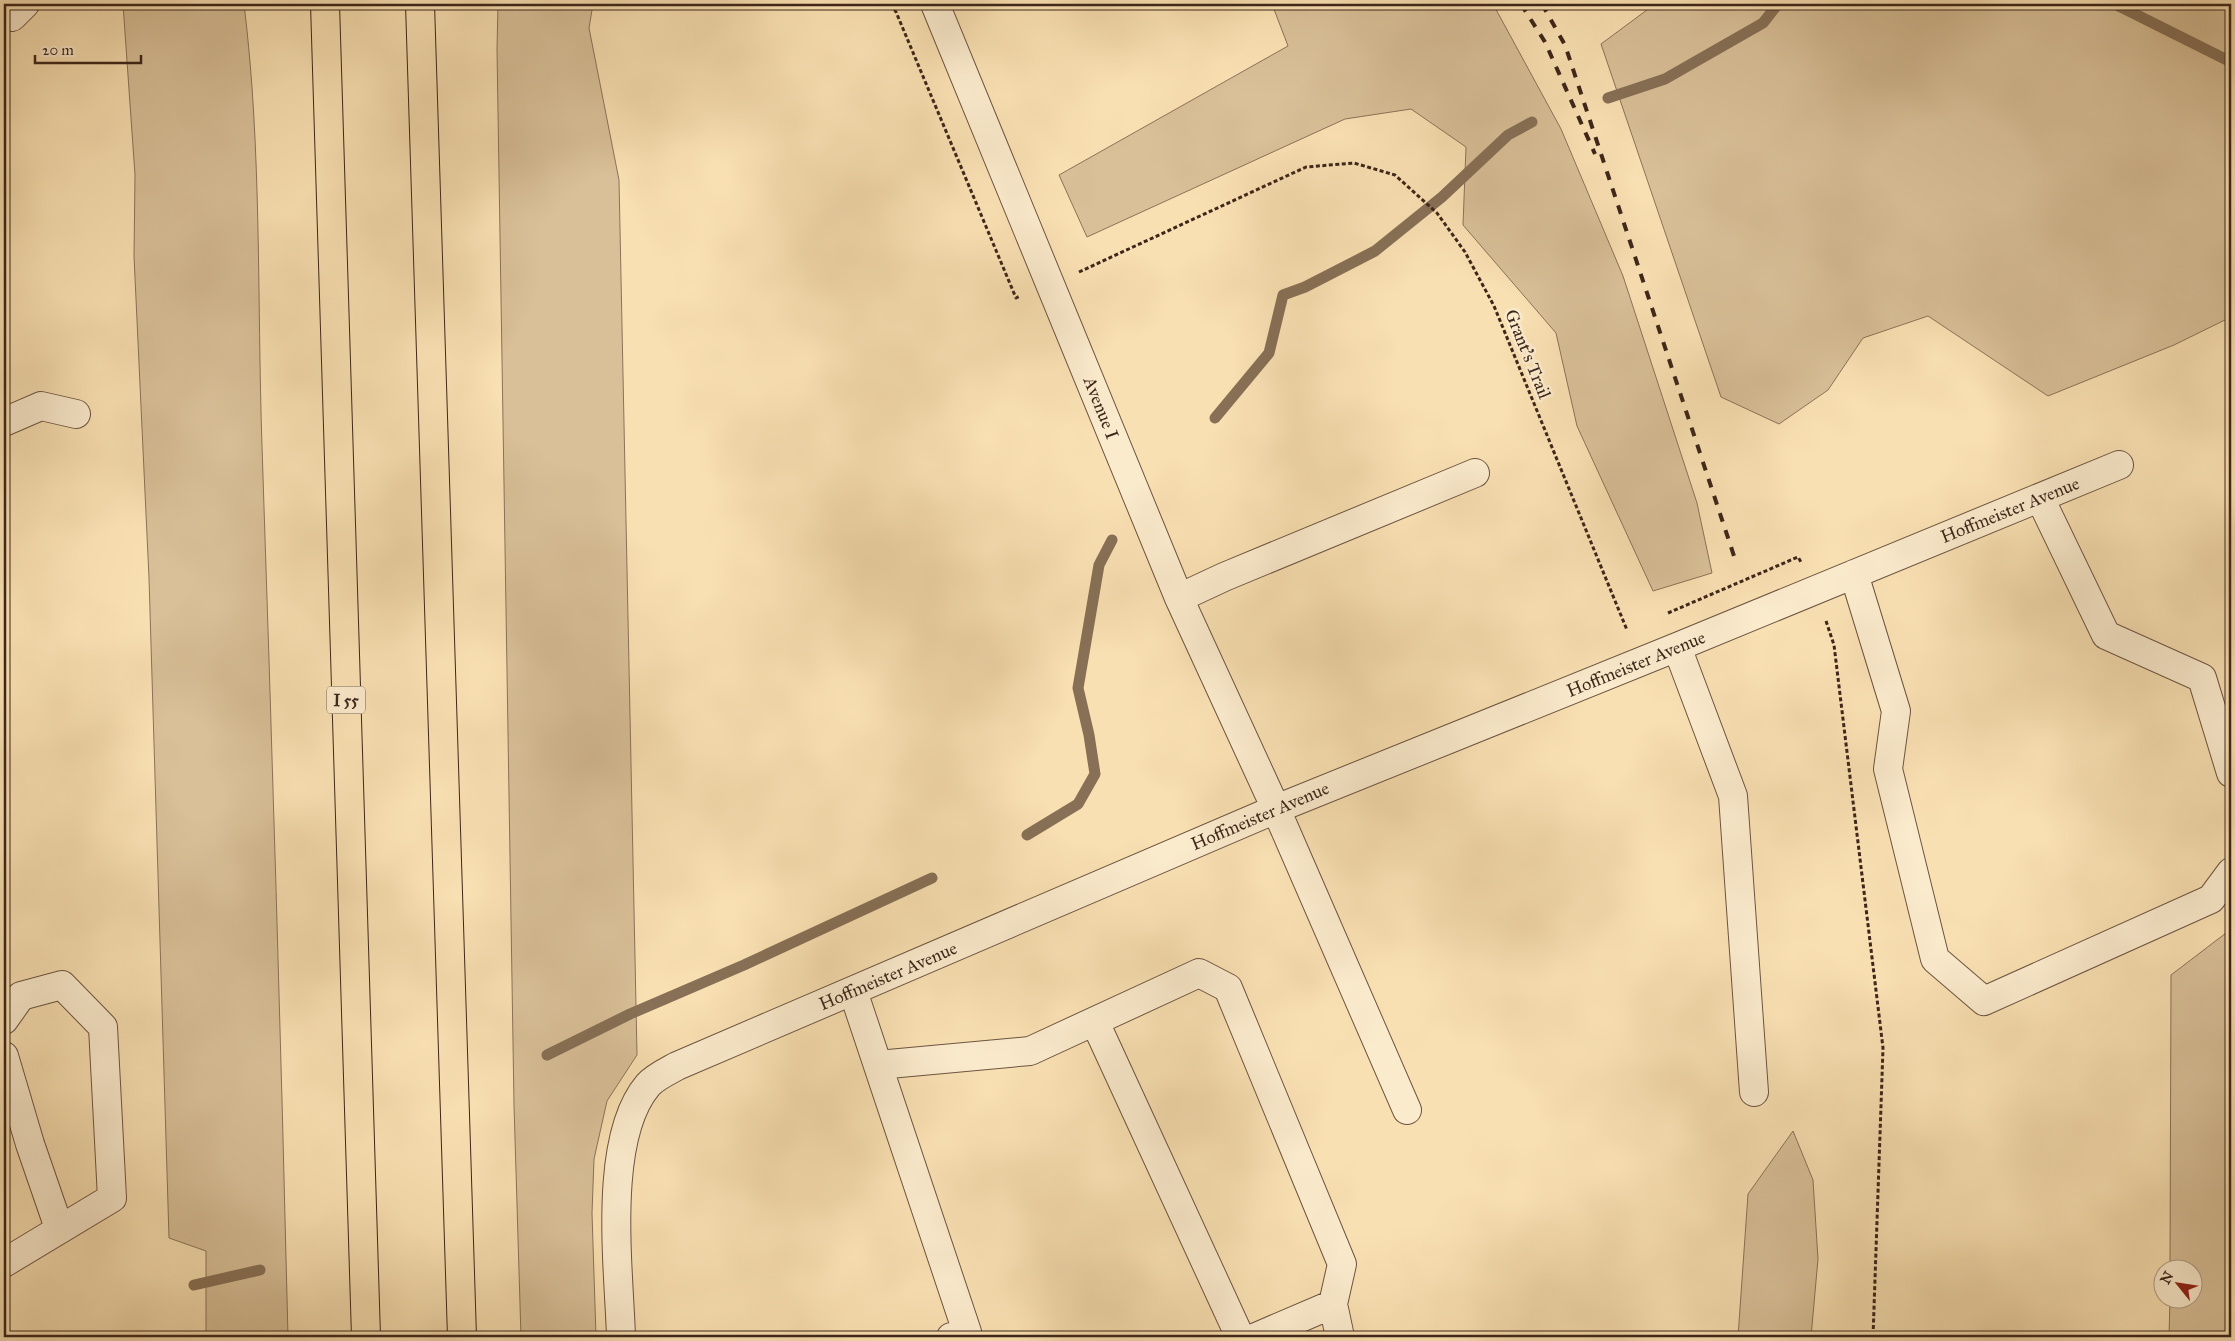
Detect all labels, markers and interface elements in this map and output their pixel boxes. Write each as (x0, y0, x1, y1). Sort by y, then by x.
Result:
scale bar (35, 32, 141, 64)
text: 20 m (42, 41, 74, 59)
street label: Grant's Trail (1500, 306, 1556, 402)
street label: Avenue I (1078, 373, 1124, 443)
street label: Hoffmeister Avenue (1937, 472, 2083, 548)
street label: Hoffmeister Avenue (1563, 626, 1709, 702)
road number: I 55 (327, 686, 365, 714)
street label: Hoffmeister Avenue (1188, 777, 1332, 855)
street label: Hoffmeister Avenue (816, 937, 960, 1015)
north arrow (2152, 1258, 2202, 1308)
text: N (2157, 1268, 2178, 1287)

